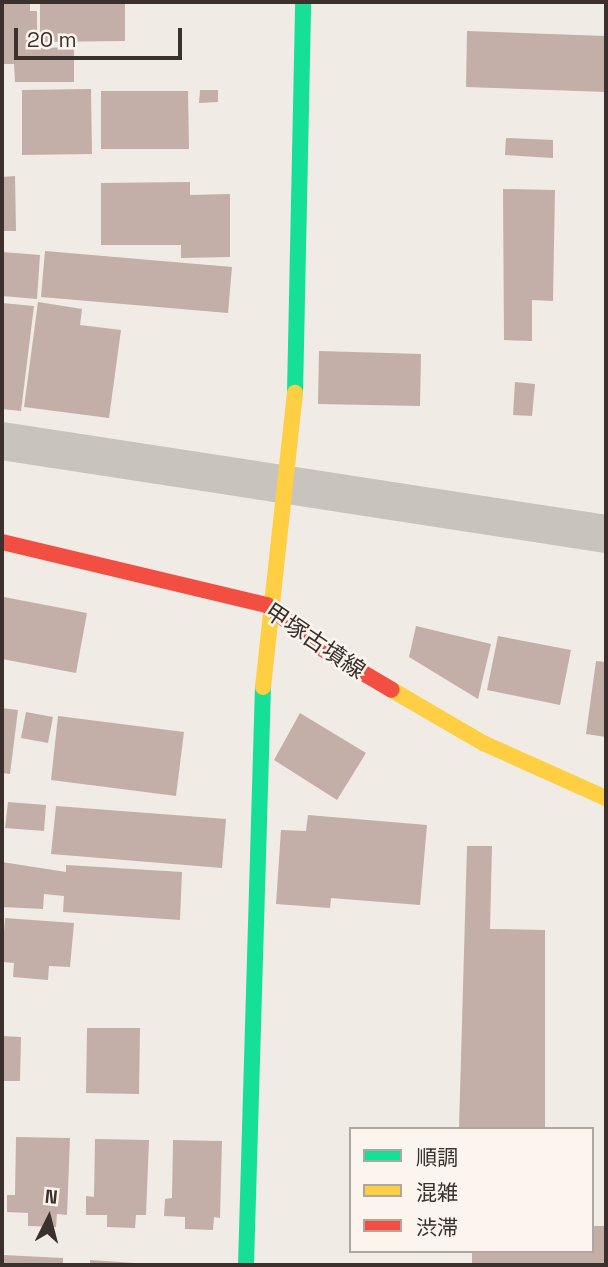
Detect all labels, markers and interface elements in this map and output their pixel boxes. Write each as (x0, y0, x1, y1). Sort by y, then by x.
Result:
scale bar (18, 14, 186, 58)
text: 20 m (27, 26, 77, 53)
street label: 甲塚古墳線 (260, 597, 370, 685)
legend (349, 1127, 594, 1253)
text: 順調 (416, 1144, 458, 1171)
text: 混雑 (416, 1179, 458, 1206)
north arrow (14, 1183, 84, 1253)
text: N (44, 1184, 59, 1210)
text: 渋滞 (416, 1214, 458, 1241)

